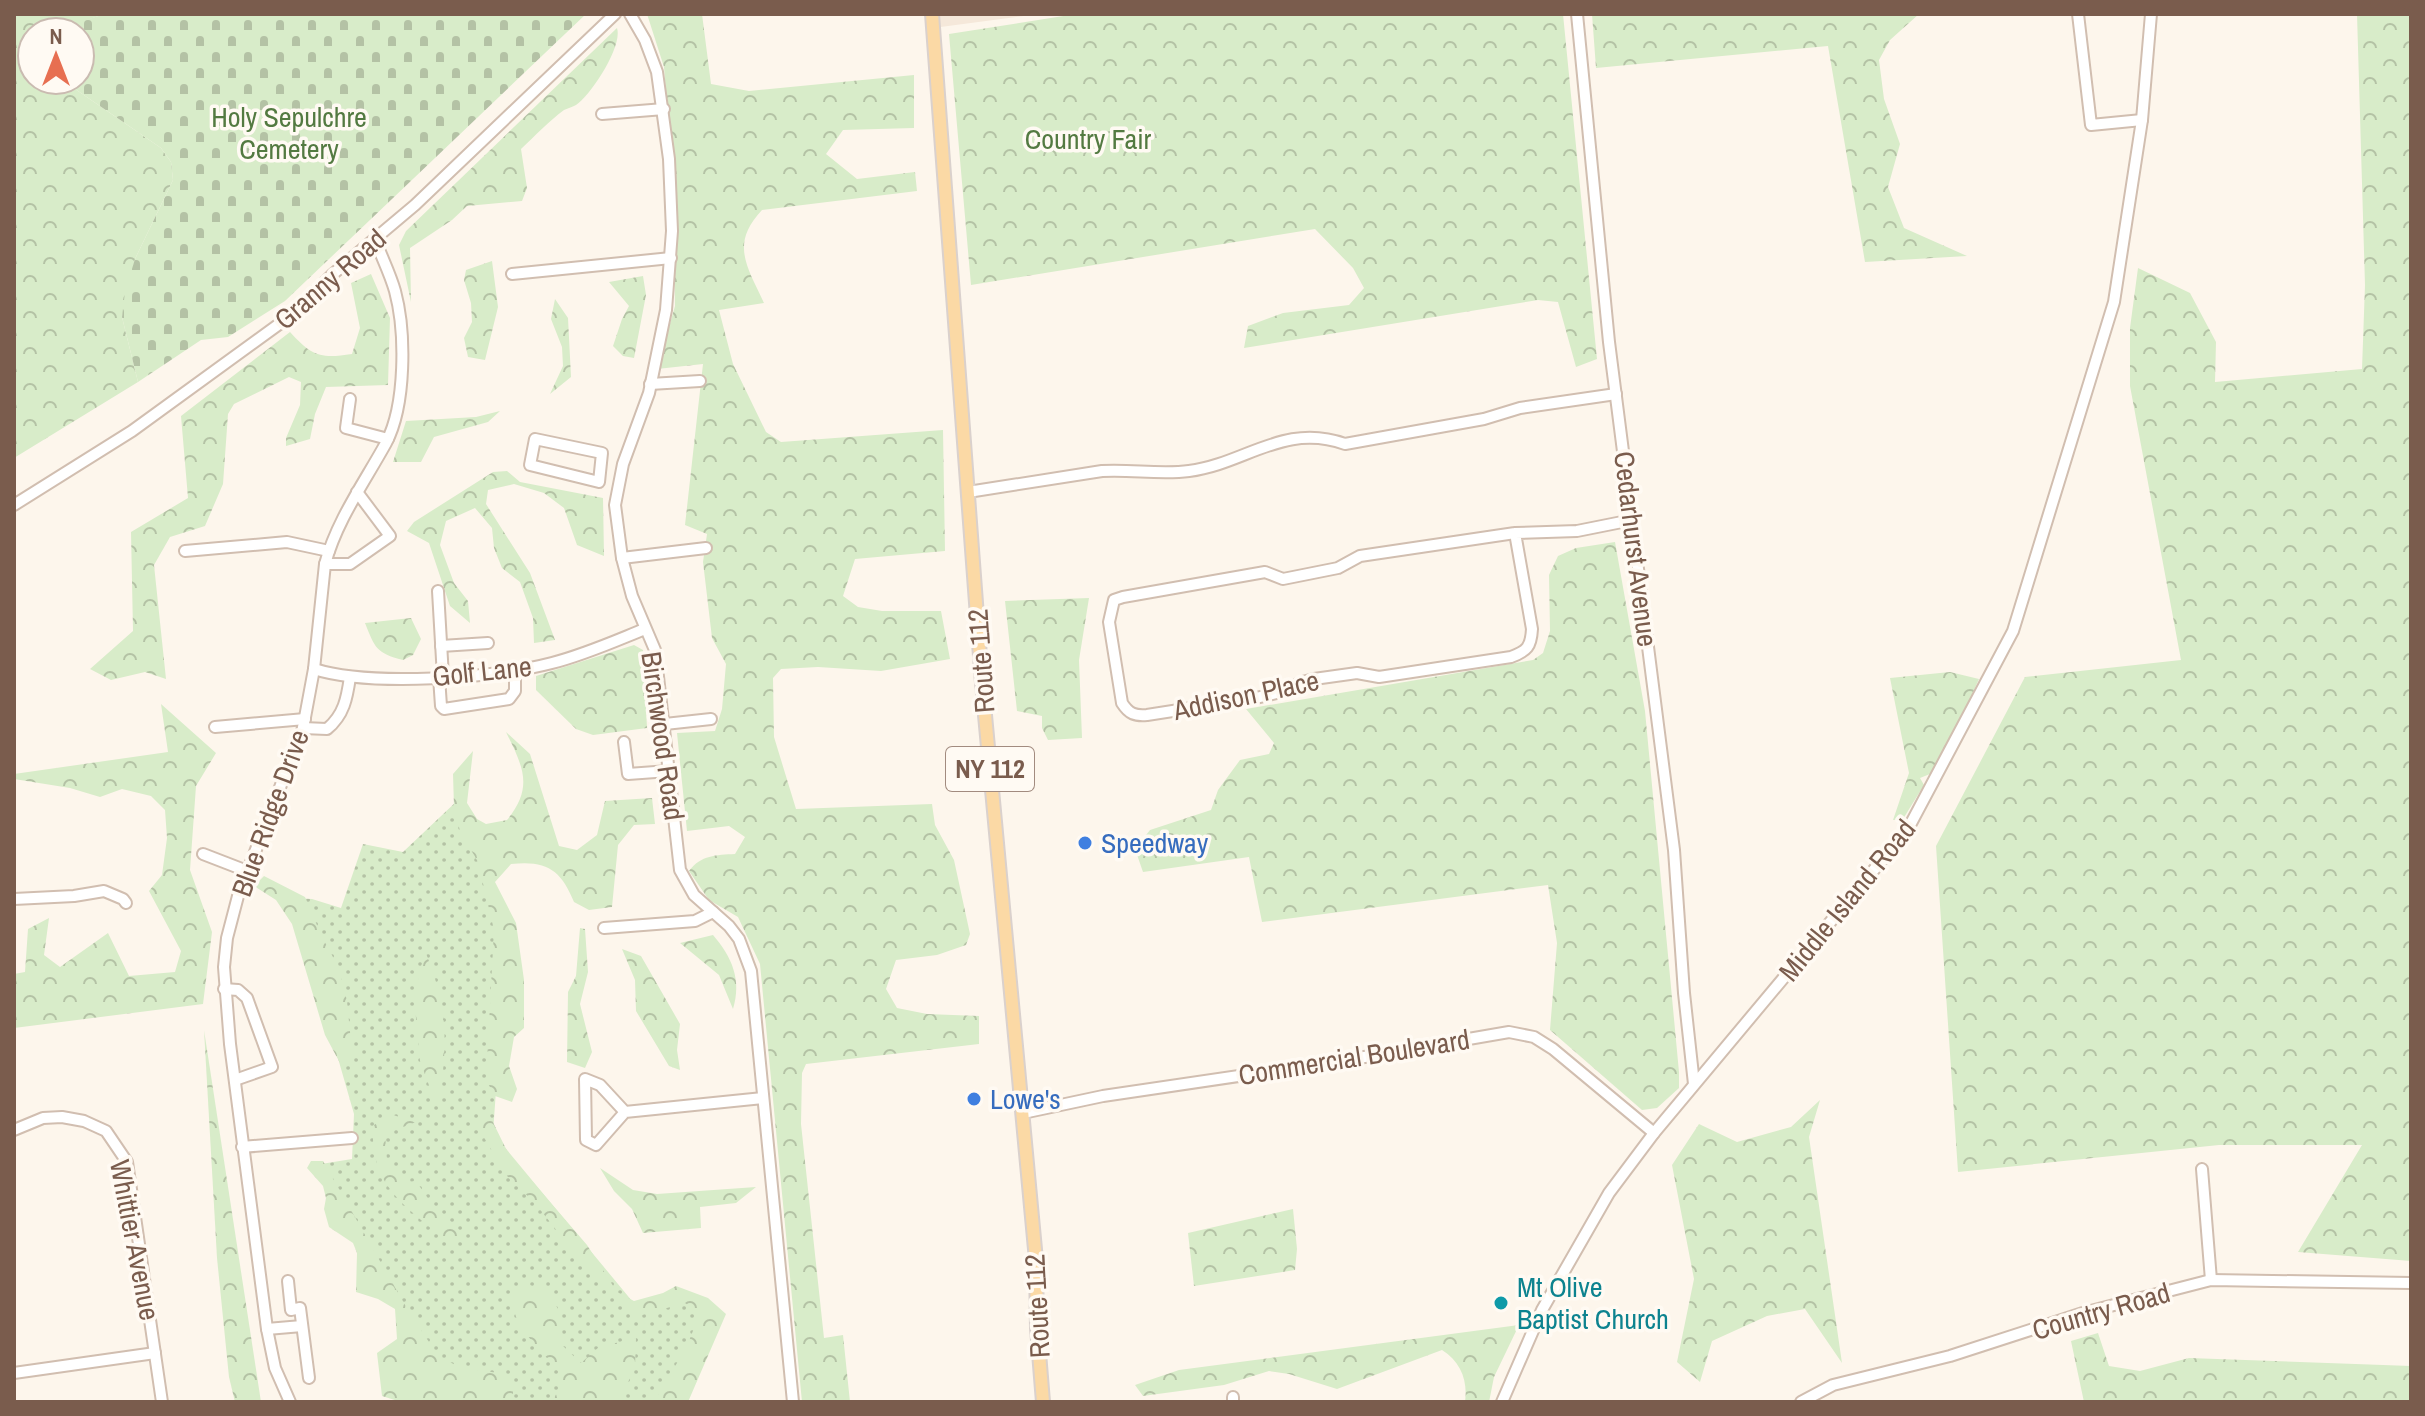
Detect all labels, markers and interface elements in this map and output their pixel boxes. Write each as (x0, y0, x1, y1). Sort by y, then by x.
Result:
north arrow (16, 16, 96, 96)
text: N (49, 21, 63, 51)
park label: Holy Sepulchre Cemetery (211, 98, 367, 168)
park label: Country Fair (1025, 120, 1152, 158)
street label: Granny Road (266, 220, 394, 338)
street label: Cedarhurst Avenue (1605, 449, 1667, 649)
street label: Route 112 (958, 608, 1004, 714)
street label: Golf Lane (430, 647, 534, 695)
street label: Birchwood Road (632, 649, 694, 823)
street label: Addison Place (1169, 661, 1322, 729)
street label: Blue Ridge Drive (222, 724, 318, 902)
road number: NY 112 (946, 747, 1034, 791)
street label: Middle Island Road (1770, 811, 1924, 989)
place label: Speedway (1101, 824, 1209, 862)
marker: Speedway (1076, 834, 1094, 852)
street label: Commercial Boulevard (1236, 1020, 1472, 1094)
place label: Lowe's (990, 1080, 1061, 1118)
marker: Lowe's (965, 1090, 983, 1108)
street label: Whittier Avenue (101, 1156, 169, 1324)
street label: Route 112 (1015, 1253, 1059, 1359)
place label: Mt Olive Baptist Church (1517, 1268, 1669, 1338)
street label: Country Road (2028, 1273, 2174, 1349)
marker: Mt Olive Baptist Church (1492, 1294, 1510, 1312)

